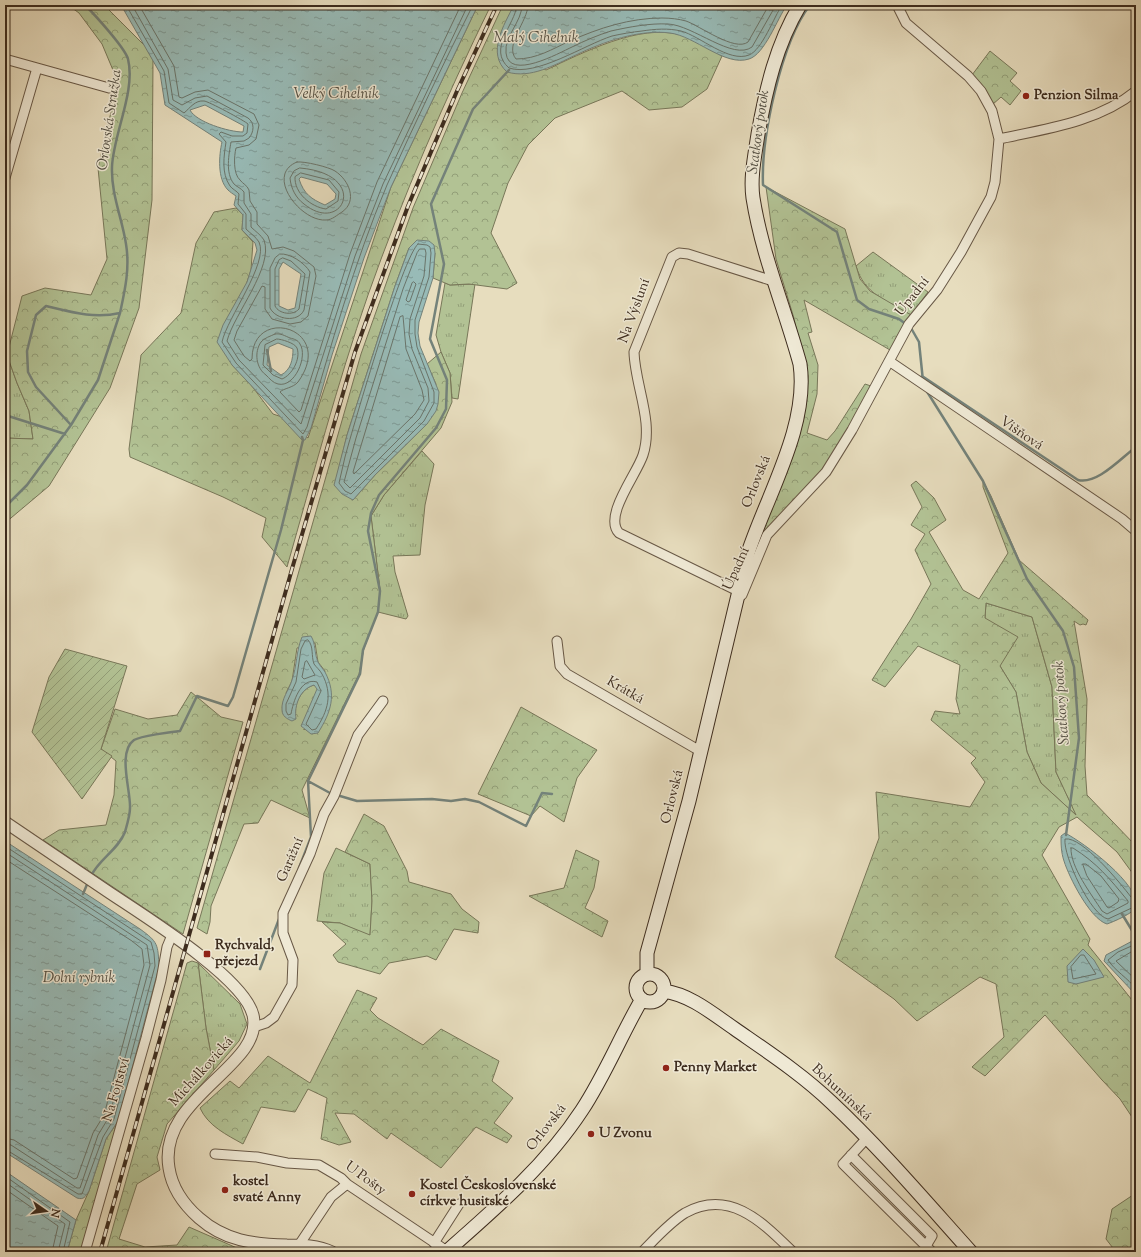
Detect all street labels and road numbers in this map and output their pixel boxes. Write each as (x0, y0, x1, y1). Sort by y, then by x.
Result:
street label: Úpadní (891, 273, 935, 321)
street label: Na Výsluní (614, 276, 656, 346)
street label: Višňová (995, 412, 1047, 456)
street label: Orlovská (737, 452, 777, 511)
street label: Úpadní (719, 544, 755, 594)
street label: Krátká (603, 672, 648, 710)
street label: Orlovská (657, 767, 689, 826)
street label: Garážní (273, 834, 309, 886)
street label: Michálkovická (165, 1032, 239, 1111)
street label: Na Fojtství (98, 1056, 136, 1124)
street label: Bohumínská (806, 1060, 876, 1127)
street label: Orlovská (522, 1100, 572, 1156)
street label: U Pošty (340, 1157, 390, 1201)

